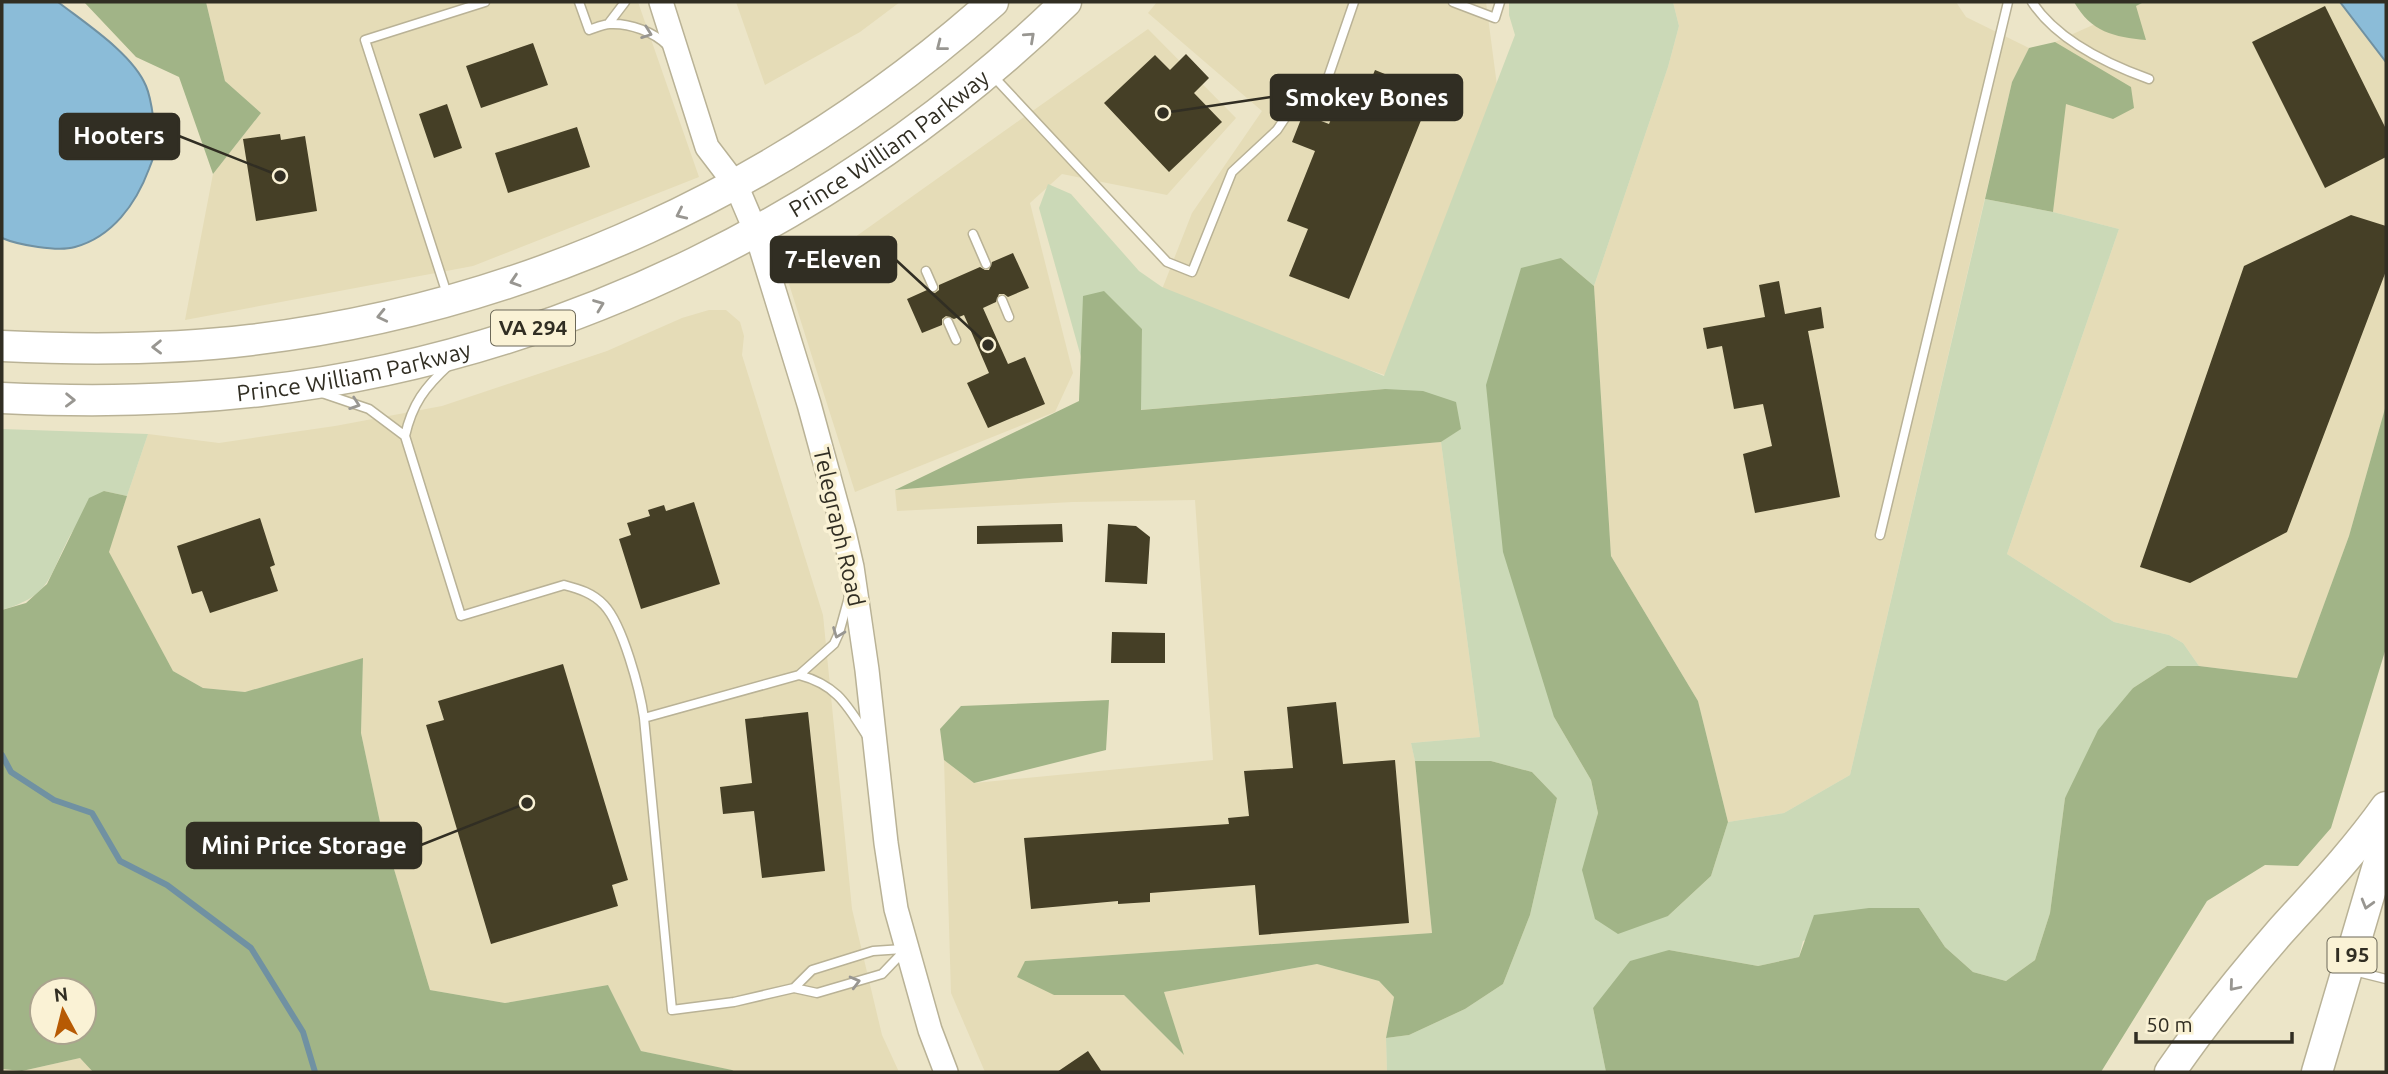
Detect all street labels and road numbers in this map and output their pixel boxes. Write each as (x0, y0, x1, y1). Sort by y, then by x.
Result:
street label: Prince William Parkway (784, 64, 993, 222)
road number: VA 294 (491, 310, 575, 346)
street label: Prince William Parkway (235, 336, 474, 405)
street label: Telegraph Road (809, 445, 870, 608)
road number: I 95 (2328, 937, 2376, 972)

